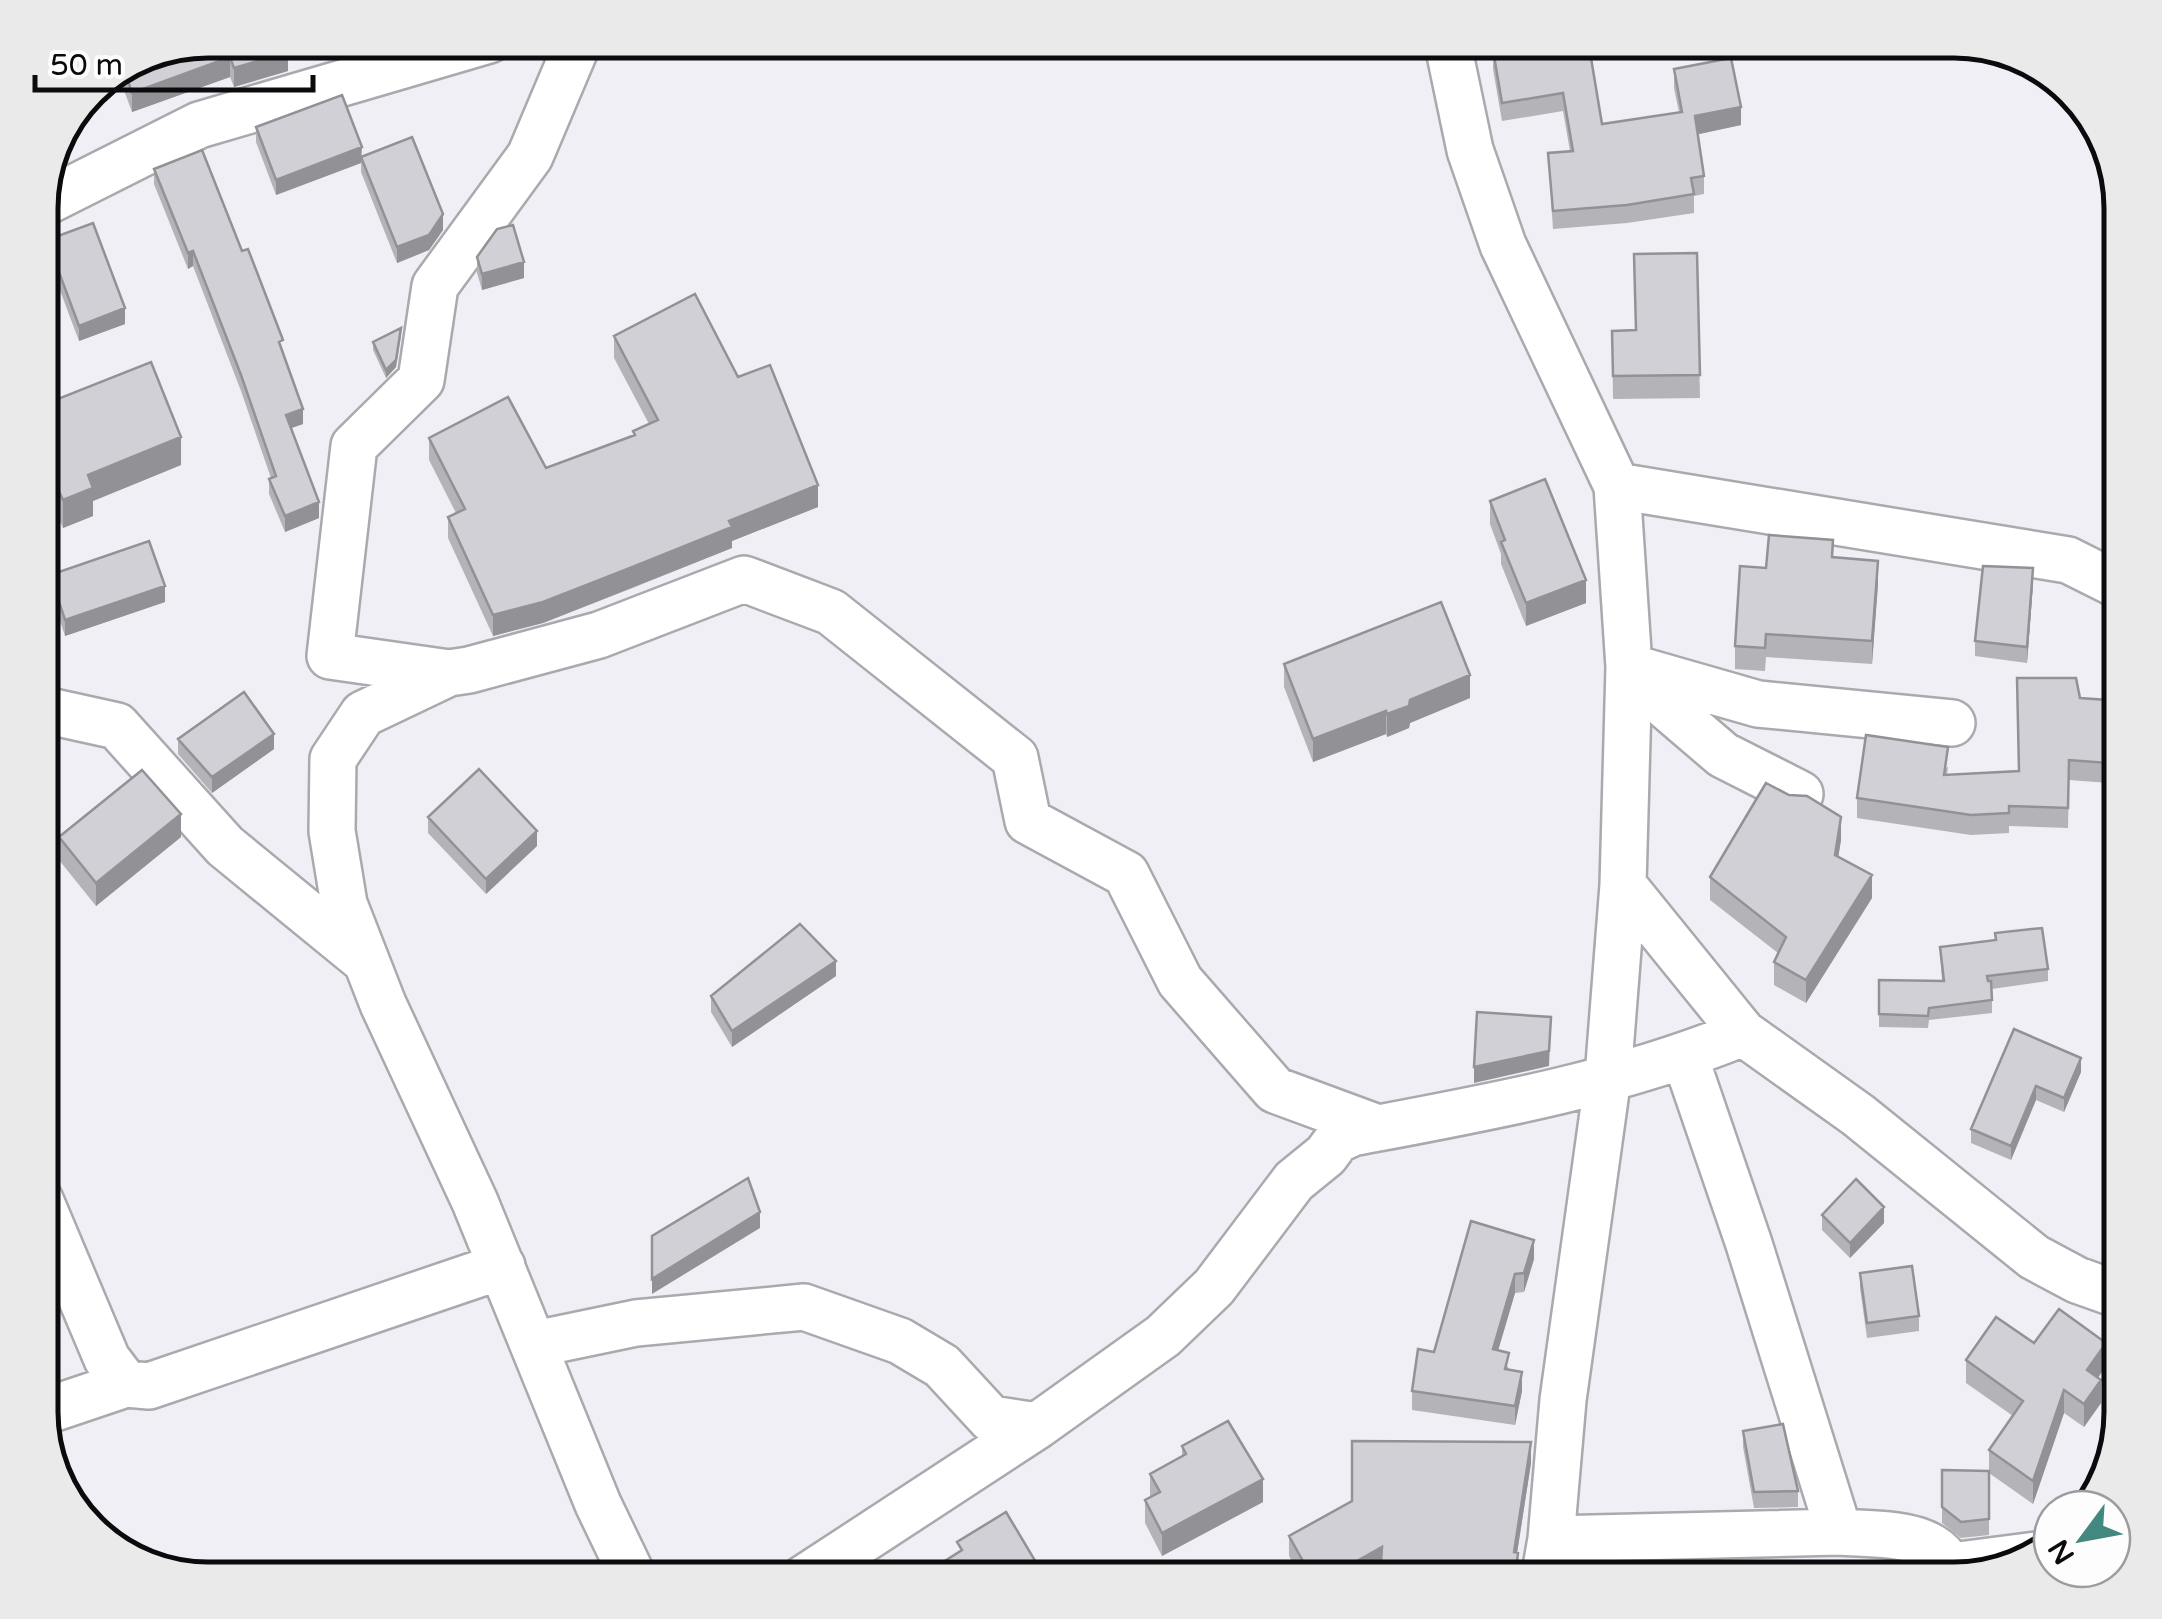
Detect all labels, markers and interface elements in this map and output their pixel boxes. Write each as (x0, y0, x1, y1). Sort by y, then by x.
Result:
scale bar (35, 30, 312, 92)
text: 50 m (50, 47, 123, 84)
north arrow (2032, 1489, 2132, 1589)
text: N (2041, 1533, 2082, 1570)

